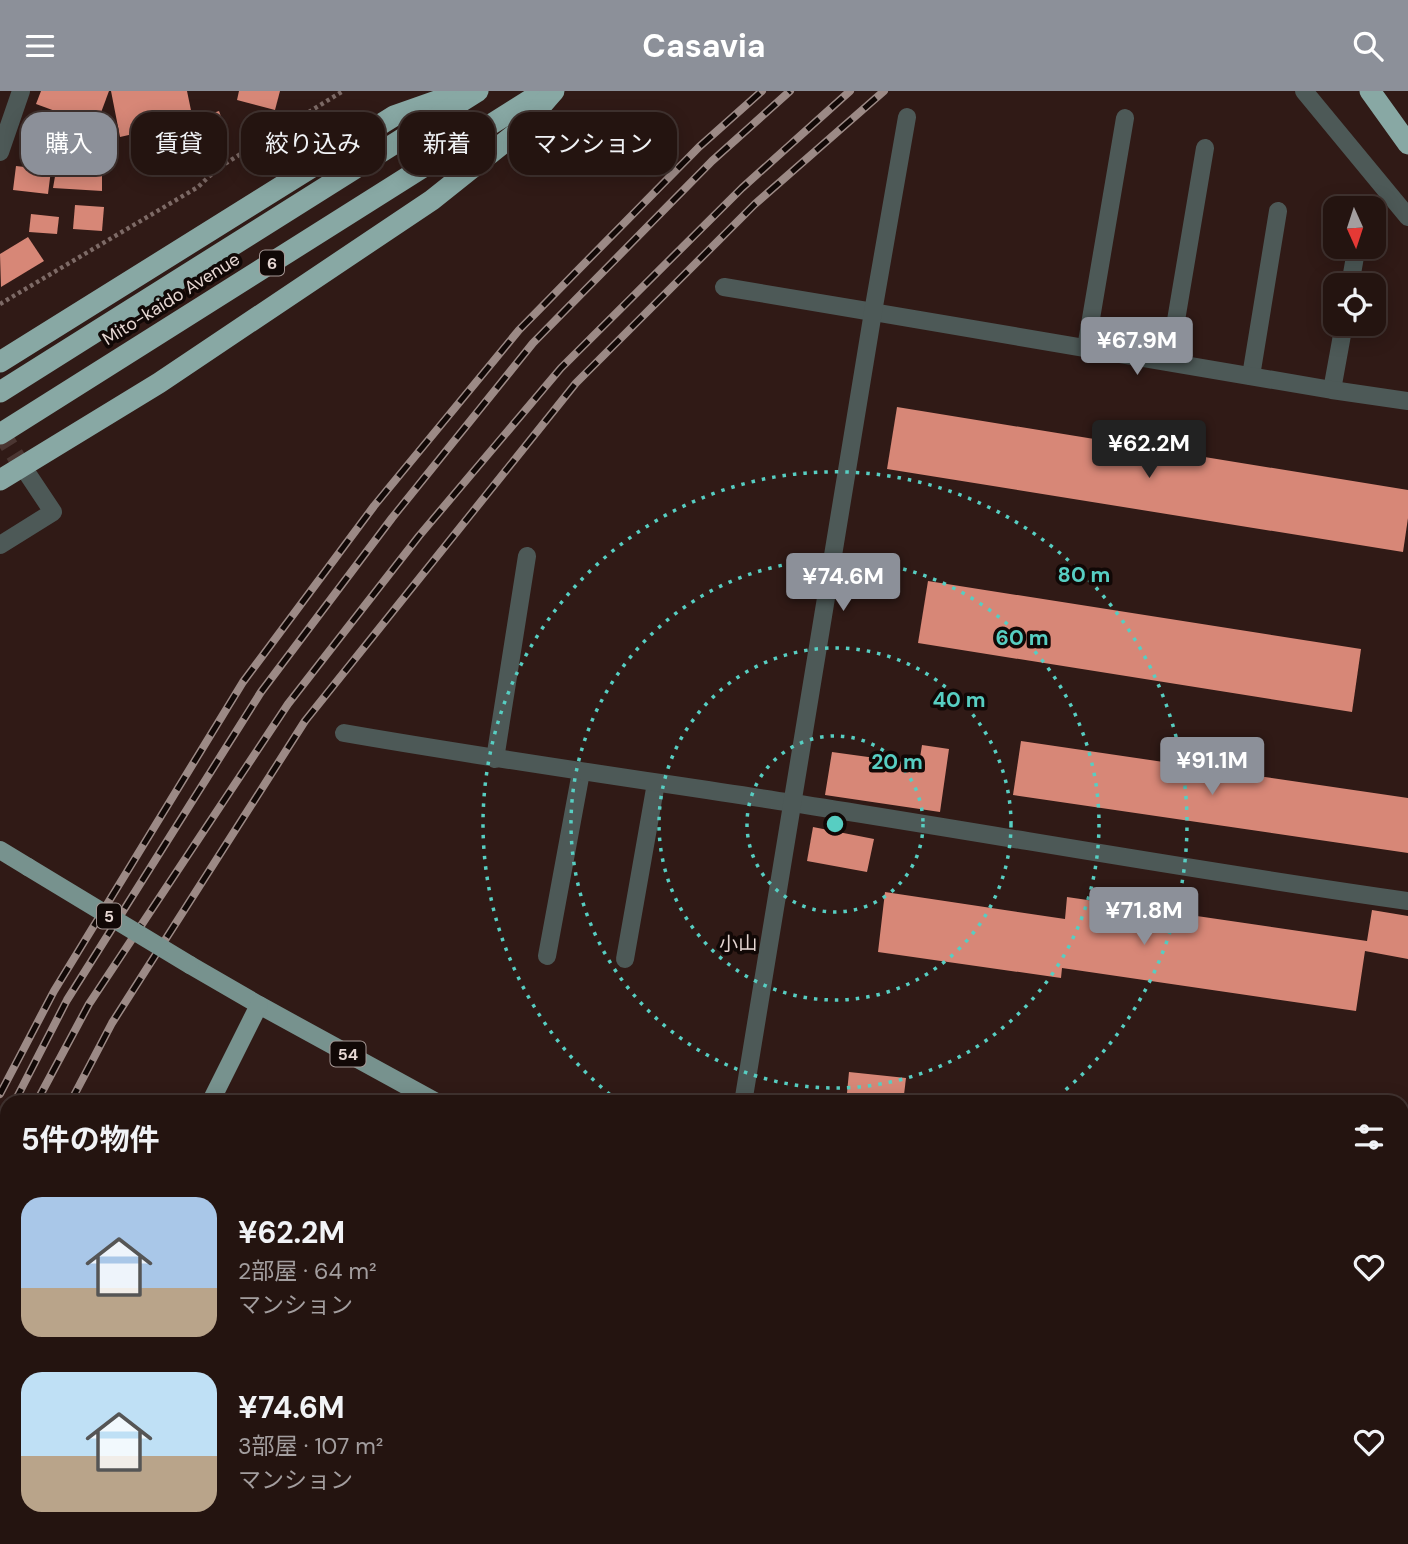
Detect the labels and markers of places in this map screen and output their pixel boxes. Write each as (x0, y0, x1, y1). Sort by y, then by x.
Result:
pin: ¥67.9M (1080, 317, 1194, 377)
pin: ¥62.2M (1092, 421, 1206, 480)
pin: ¥74.6M (786, 553, 900, 613)
pin: ¥91.1M (1155, 737, 1269, 797)
centre of rings (823, 812, 847, 836)
pin: ¥71.8M (1087, 887, 1201, 947)

